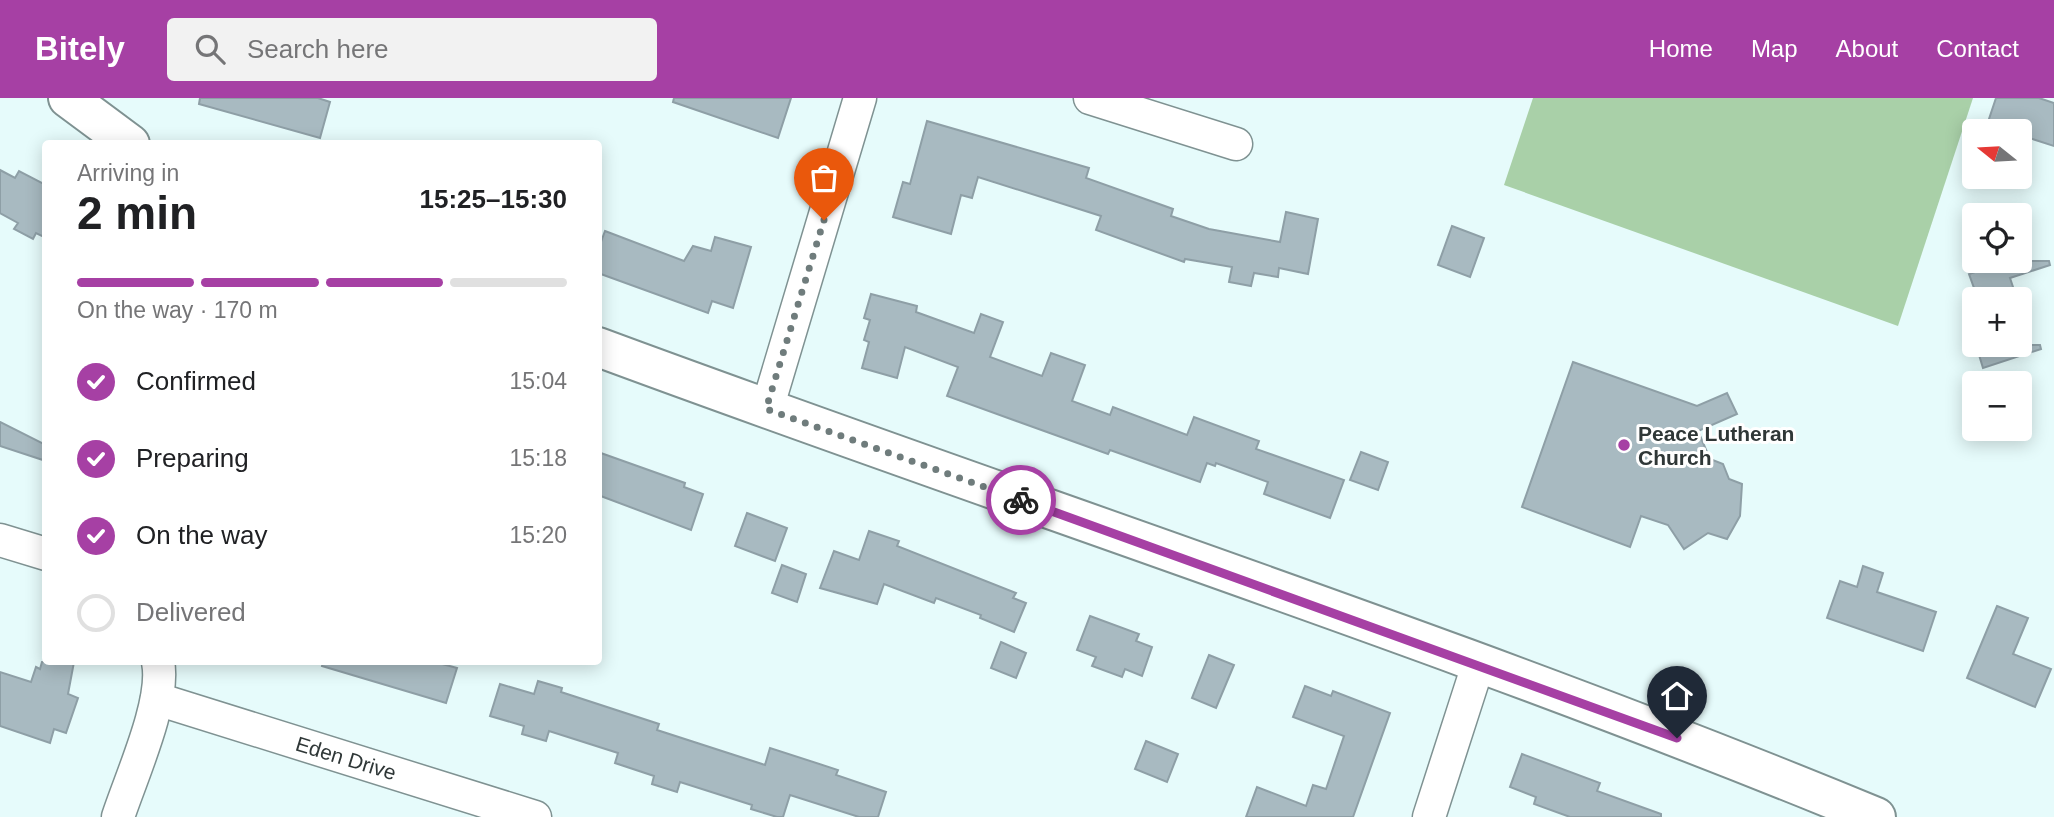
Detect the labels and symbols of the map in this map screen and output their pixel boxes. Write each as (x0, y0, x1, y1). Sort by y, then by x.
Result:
north arrow (1962, 119, 2032, 189)
pin (794, 148, 854, 220)
place label: Peace Lutheran Church (1638, 422, 1794, 469)
marker: Peace Lutheran Church (1616, 437, 1632, 453)
courier (986, 465, 1056, 535)
pin (1647, 666, 1707, 738)
street label: Eden Drive (293, 732, 399, 784)

